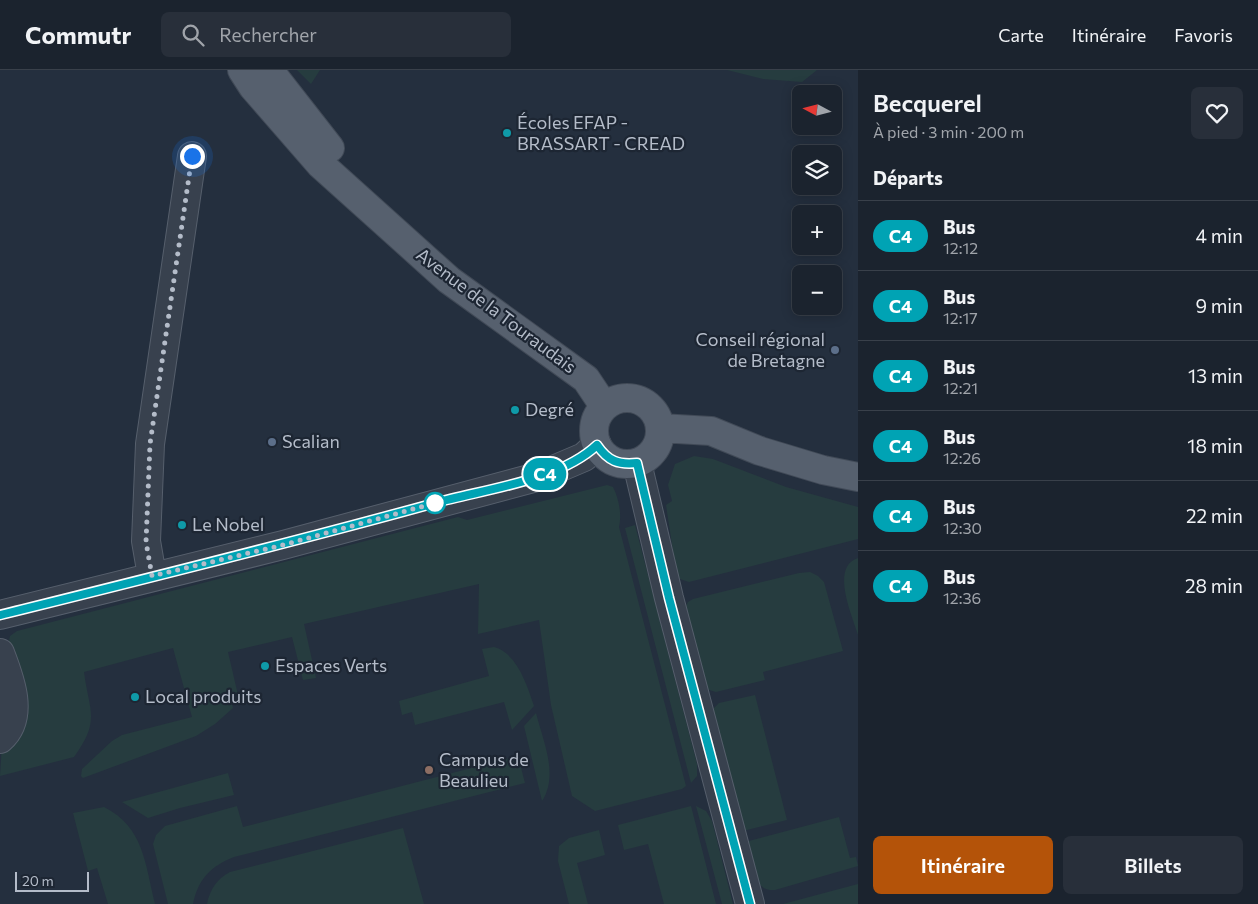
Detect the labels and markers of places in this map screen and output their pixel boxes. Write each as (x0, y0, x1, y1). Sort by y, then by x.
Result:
place label: Écoles EFAP - BRASSART - CREAD (517, 111, 685, 154)
marker: Écoles EFAP - BRASSART - CREAD (501, 127, 513, 139)
place label: Conseil régional de Bretagne (695, 328, 825, 371)
marker: Conseil régional de Bretagne (829, 344, 841, 356)
place label: Degré (525, 398, 574, 420)
marker: Degré (509, 404, 521, 416)
place label: Scalian (282, 430, 340, 452)
marker: Scalian (266, 436, 278, 448)
unlabelled marker (424, 492, 446, 514)
place label: Le Nobel (192, 513, 264, 535)
marker: Le Nobel (176, 519, 188, 531)
place label: Espaces Verts (275, 654, 387, 676)
marker: Espaces Verts (259, 660, 271, 672)
place label: Local produits (145, 685, 261, 707)
marker: Local produits (129, 691, 141, 703)
place label: Campus de Beaulieu (439, 748, 529, 791)
marker: Campus de Beaulieu (423, 764, 435, 776)

